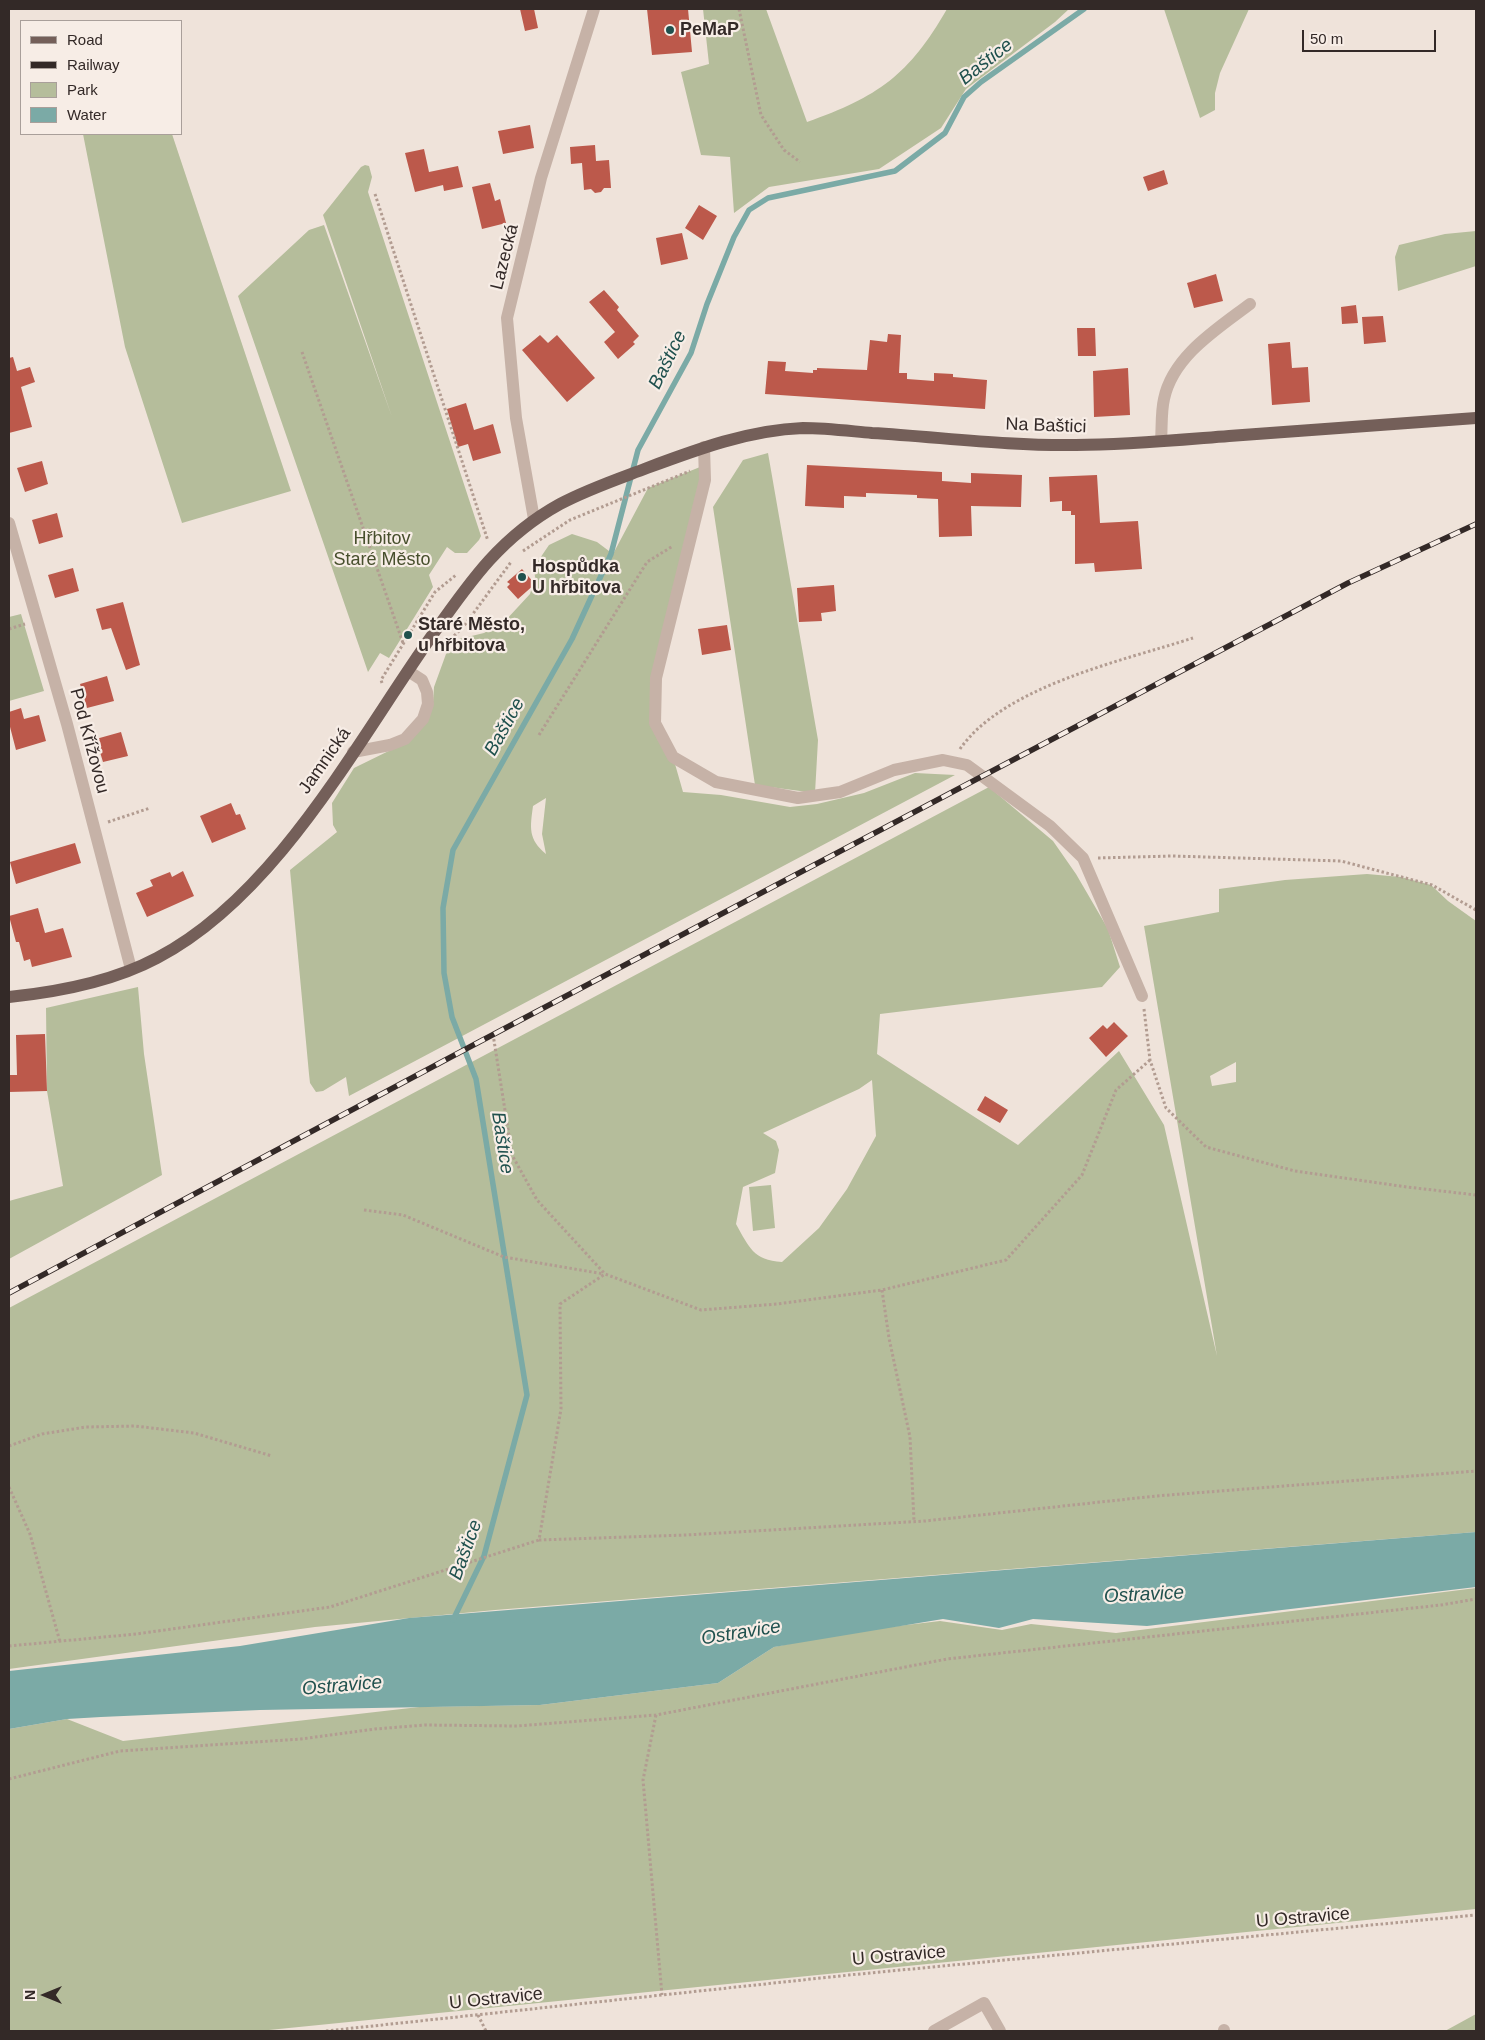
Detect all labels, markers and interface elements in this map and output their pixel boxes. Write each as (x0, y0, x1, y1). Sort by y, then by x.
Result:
place label: PeMaP (680, 19, 739, 41)
legend (20, 20, 182, 135)
scale bar (1305, 20, 1439, 52)
marker: PeMaP (664, 24, 676, 36)
text: 50 m (1310, 30, 1343, 47)
text: Road (67, 31, 103, 48)
water label: Baštice (954, 34, 1018, 90)
text: Railway (67, 56, 120, 73)
text: Park (67, 81, 98, 98)
text: Water (67, 106, 106, 123)
street label: Lazecká (486, 222, 524, 292)
water label: Baštice (644, 327, 692, 393)
street label: Na Baštici (1005, 414, 1087, 438)
park label: Hřbitov Staré Město (333, 528, 431, 570)
place label: Hospůdka U hřbitova (532, 556, 621, 598)
marker: Hospůdka U hřbitova (516, 571, 528, 583)
place label: Staré Město, u hřbitova (418, 614, 525, 656)
marker: Staré Město, u hřbitova (402, 629, 414, 641)
street label: Pod Křížovou (65, 686, 113, 796)
water label: Baštice (480, 694, 530, 760)
street label: Jamnická (294, 724, 356, 798)
water label: Baštice (486, 1110, 518, 1176)
water label: Baštice (445, 1517, 487, 1583)
water label: Ostravice (1103, 1582, 1185, 1608)
water label: Ostravice (700, 1615, 782, 1651)
water label: Ostravice (301, 1671, 383, 1701)
street label: U Ostravice (1255, 1903, 1351, 1933)
street label: U Ostravice (851, 1941, 947, 1971)
north arrow (20, 1970, 70, 2020)
street label: U Ostravice (448, 1983, 544, 2015)
text: N (22, 1990, 38, 2000)

